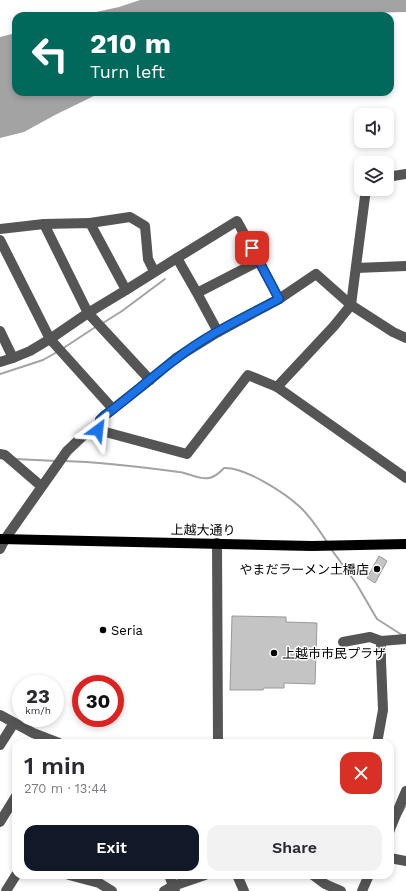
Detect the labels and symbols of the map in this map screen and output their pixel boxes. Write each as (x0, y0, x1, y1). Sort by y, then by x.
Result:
pin (235, 231, 269, 265)
position arrow (77, 409, 119, 451)
street label: 上越大通り (170, 522, 236, 538)
place label: やまだラーメン土橋店 (240, 562, 369, 577)
marker: やまだラーメン土橋店 (372, 564, 382, 574)
place label: Seria (111, 623, 144, 638)
marker: Seria (98, 625, 108, 635)
place label: 上越市市民プラザ (282, 646, 386, 661)
marker: 上越市市民プラザ (269, 648, 279, 658)
speed limit sign: 30 (72, 675, 124, 727)

